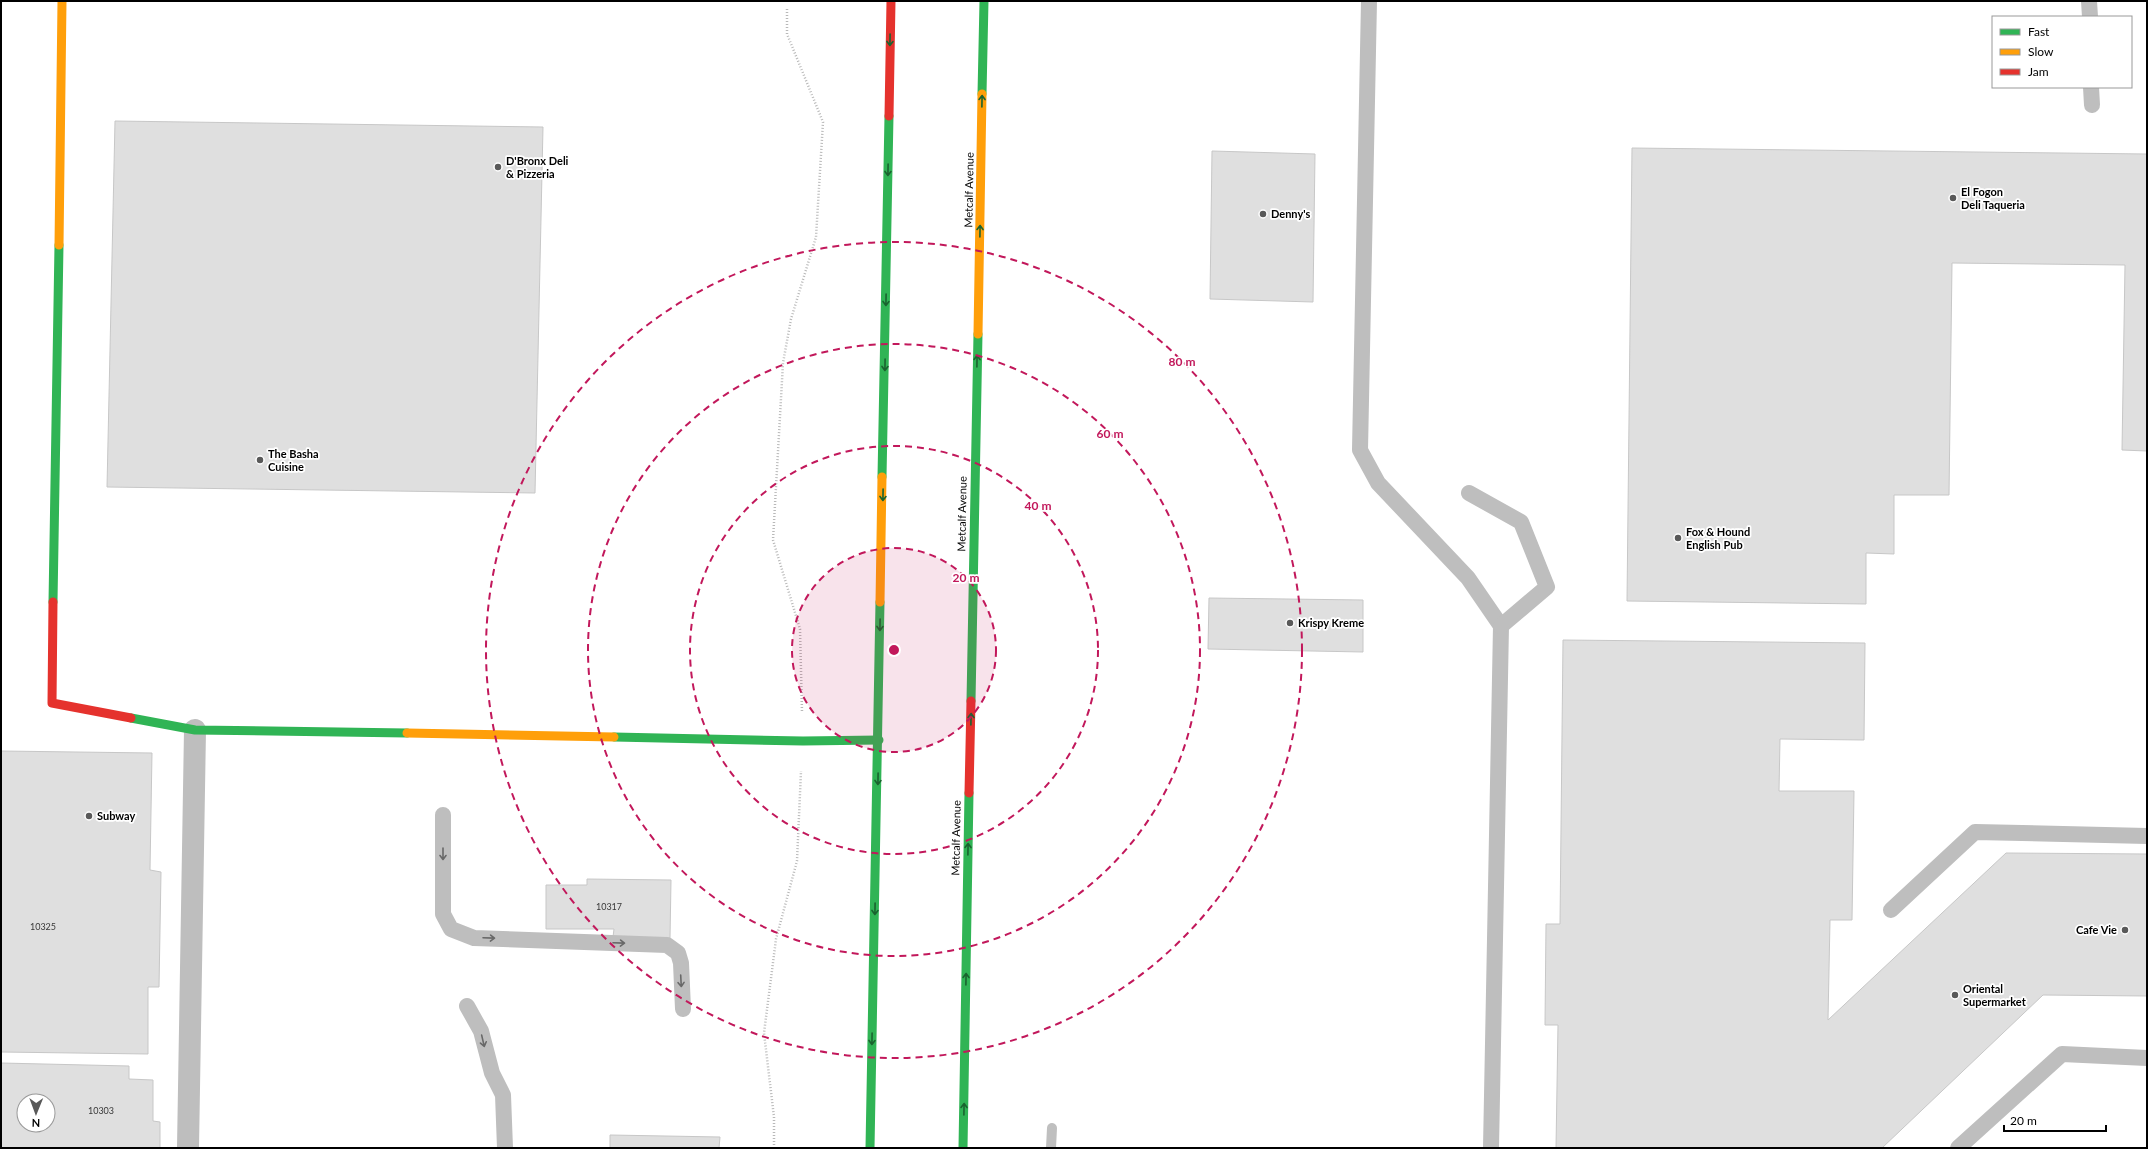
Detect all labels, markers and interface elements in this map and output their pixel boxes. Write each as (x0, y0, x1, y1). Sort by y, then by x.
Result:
legend (1992, 16, 2132, 88)
text: Fast (2028, 24, 2050, 39)
one-way arrow (886, 33, 894, 46)
text: Slow (2028, 44, 2054, 59)
text: Jam (2028, 64, 2049, 79)
one-way arrow (979, 95, 986, 108)
street label: Metcalf Avenue (961, 152, 976, 228)
place label: D'Bronx Deli & Pizzeria (506, 154, 569, 180)
marker: D'Bronx Deli & Pizzeria (493, 162, 503, 172)
one-way arrow (884, 163, 892, 176)
place label: El Fogon Deli Taqueria (1961, 185, 2025, 211)
marker: El Fogon Deli Taqueria (1948, 193, 1958, 203)
place label: Denny's (1271, 207, 1310, 220)
marker: Denny's (1258, 209, 1268, 219)
one-way arrow (976, 225, 984, 238)
one-way arrow (882, 293, 890, 306)
text: 80 m (1169, 354, 1195, 369)
one-way arrow (973, 355, 981, 368)
one-way arrow (881, 358, 889, 371)
text: 60 m (1097, 426, 1123, 441)
place label: The Basha Cuisine (268, 447, 319, 473)
marker: The Basha Cuisine (255, 455, 265, 465)
street label: Metcalf Avenue (954, 476, 969, 552)
one-way arrow (879, 488, 886, 501)
text: 40 m (1025, 498, 1051, 513)
place label: Fox & Hound English Pub (1686, 525, 1750, 551)
marker: Fox & Hound English Pub (1673, 533, 1683, 543)
text: 20 m (953, 570, 979, 585)
place label: Krispy Kreme (1298, 616, 1364, 629)
one-way arrow (877, 618, 884, 631)
marker: Krispy Kreme (1285, 618, 1295, 628)
centre of rings (887, 643, 901, 657)
one-way arrow (967, 713, 975, 726)
one-way arrow (874, 772, 882, 785)
street label: Metcalf Avenue (948, 800, 963, 876)
place label: Subway (97, 809, 135, 822)
marker: Subway (84, 811, 94, 821)
one-way arrow (964, 843, 972, 856)
one-way arrow (439, 847, 447, 860)
house number: 10317 (596, 901, 622, 912)
one-way arrow (871, 902, 879, 915)
house number: 10325 (30, 921, 56, 932)
place label: Cafe Vie (2076, 923, 2117, 936)
marker: Cafe Vie (2120, 925, 2130, 935)
one-way arrow (482, 935, 495, 942)
one-way arrow (612, 940, 625, 947)
one-way arrow (962, 973, 970, 986)
one-way arrow (678, 974, 685, 987)
place label: Oriental Supermarket (1963, 982, 2027, 1008)
marker: Oriental Supermarket (1950, 990, 1960, 1000)
one-way arrow (868, 1032, 876, 1045)
one-way arrow (480, 1035, 487, 1048)
north arrow (16, 1093, 56, 1133)
one-way arrow (960, 1103, 968, 1116)
house number: 10303 (88, 1105, 114, 1116)
scale bar (2004, 1107, 2106, 1133)
text: 20 m (2010, 1113, 2037, 1128)
text: N (31, 1117, 40, 1130)

